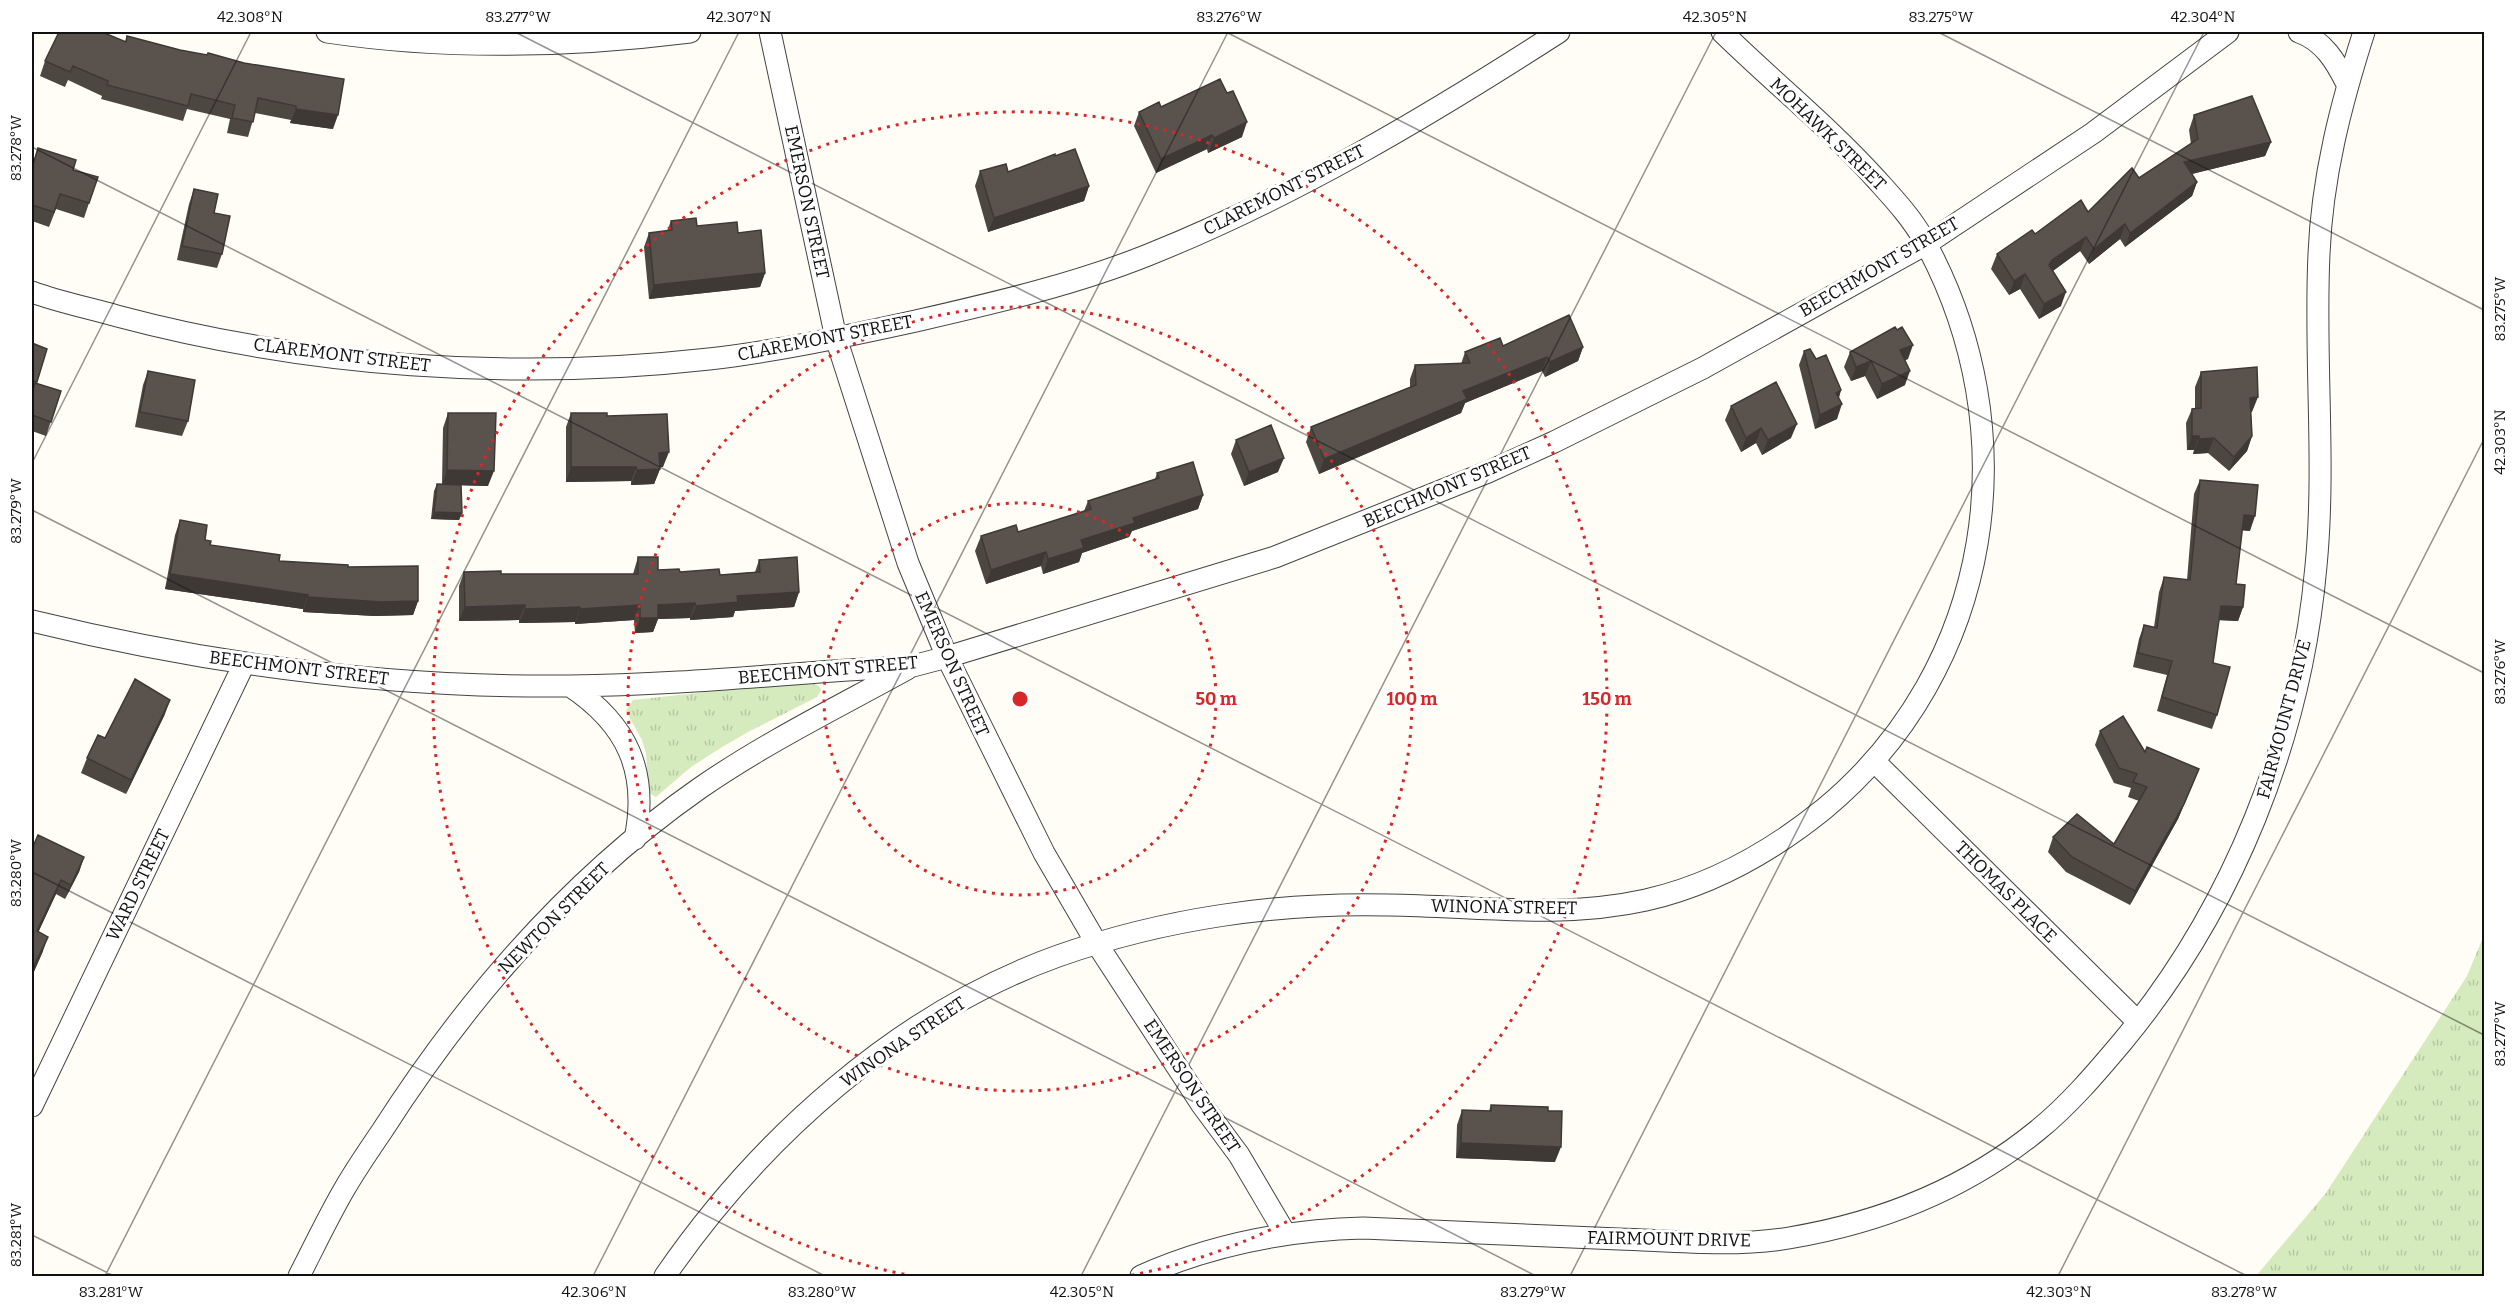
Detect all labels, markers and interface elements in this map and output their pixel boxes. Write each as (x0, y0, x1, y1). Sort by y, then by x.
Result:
text: 42.308°N (217, 8, 283, 26)
text: 83.277°W (485, 8, 551, 26)
text: 42.307°N (707, 8, 771, 26)
text: 83.276°W (1196, 8, 1262, 26)
text: 42.305°N (1683, 8, 1747, 26)
text: 83.275°W (1909, 8, 1974, 26)
text: 42.304°N (2171, 8, 2236, 26)
street label: MOHAWK STREET (1765, 73, 1891, 195)
text: 83.278°W (7, 114, 25, 181)
street label: EMERSON STREET (780, 123, 834, 281)
street label: CLAREMONT STREET (1200, 140, 1369, 240)
street label: BEECHMONT STREET (1795, 212, 1963, 322)
text: 83.275°W (2491, 276, 2509, 341)
street label: CLAREMONT STREET (735, 310, 915, 366)
street label: CLAREMONT STREET (252, 333, 432, 377)
text: 42.303°N (2491, 409, 2509, 475)
street label: BEECHMONT STREET (1360, 441, 1535, 532)
text: 83.279°W (7, 477, 25, 544)
street label: EMERSON STREET (910, 588, 994, 740)
street label: FAIRMOUNT DRIVE (2252, 637, 2316, 801)
text: 83.276°W (2491, 639, 2509, 705)
street label: BEECHMONT STREET (208, 646, 391, 690)
street label: BEECHMONT STREET (737, 651, 919, 689)
text: 50 m (1195, 688, 1237, 710)
text: 100 m (1386, 688, 1438, 710)
text: 150 m (1582, 688, 1632, 710)
centre of rings (1010, 689, 1030, 709)
street label: WARD STREET (101, 825, 175, 945)
street label: THOMAS PLACE (1950, 836, 2062, 948)
text: 83.280°W (7, 838, 25, 907)
street label: NEWTON STREET (494, 857, 615, 978)
street label: WINONA STREET (1431, 895, 1578, 919)
street label: WINONA STREET (836, 992, 970, 1092)
text: 83.277°W (2491, 1001, 2509, 1067)
street label: EMERSON STREET (1139, 1015, 1245, 1157)
text: 83.281°W (7, 1202, 25, 1267)
street label: FAIRMOUNT DRIVE (1587, 1227, 1751, 1251)
text: 83.281°W (79, 1283, 144, 1301)
text: 42.306°N (561, 1283, 627, 1301)
text: 83.280°W (788, 1283, 857, 1301)
text: 42.305°N (1050, 1283, 1114, 1301)
text: 83.279°W (1500, 1283, 1567, 1301)
text: 42.303°N (2026, 1283, 2092, 1301)
text: 83.278°W (2211, 1283, 2278, 1301)

